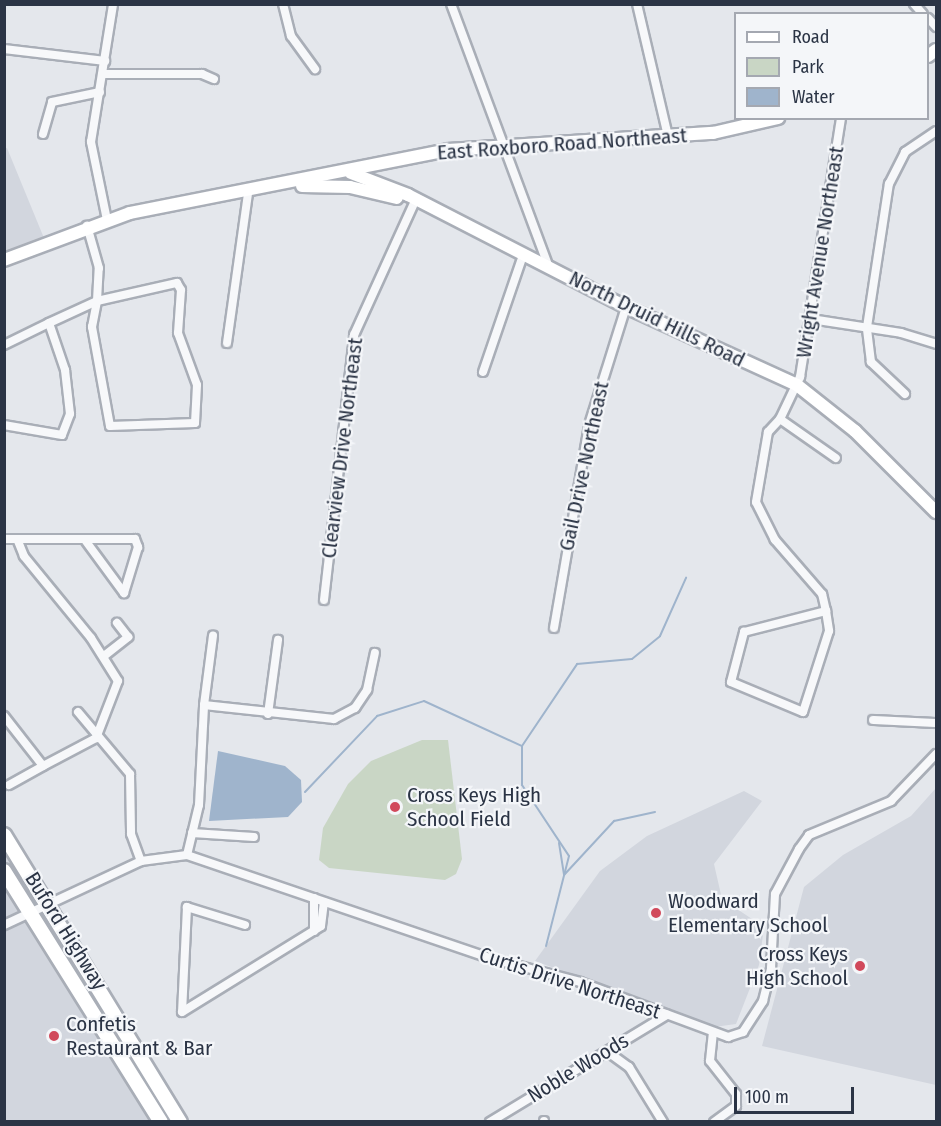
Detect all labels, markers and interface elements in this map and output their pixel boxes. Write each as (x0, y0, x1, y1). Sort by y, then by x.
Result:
legend (734, 12, 929, 120)
text: Road (792, 26, 829, 48)
text: Park (792, 56, 824, 78)
text: Water (792, 86, 835, 108)
street label: East Roxboro Road Northeast (436, 123, 688, 165)
street label: Wright Avenue Northeast (791, 144, 849, 360)
street label: North Druid Hills Road (565, 265, 749, 373)
street label: Clearview Drive Northeast (316, 336, 368, 560)
street label: Gail Drive Northeast (554, 379, 614, 553)
place label: Cross Keys High School Field (407, 782, 541, 832)
marker: Cross Keys High School Field (388, 800, 402, 814)
street label: Buford Highway (20, 867, 112, 995)
place label: Woodward Elementary School (668, 888, 828, 938)
marker: Woodward Elementary School (649, 906, 663, 920)
place label: Cross Keys High School (746, 941, 848, 991)
street label: Curtis Drive Northeast (476, 942, 664, 1024)
marker: Cross Keys High School (853, 959, 867, 973)
place label: Confetis Restaurant & Bar (66, 1011, 212, 1061)
street label: Noble Woods (523, 1028, 633, 1108)
marker: Confetis Restaurant & Bar (47, 1029, 61, 1043)
scale bar (737, 1075, 857, 1113)
text: 100 m (745, 1086, 789, 1108)

